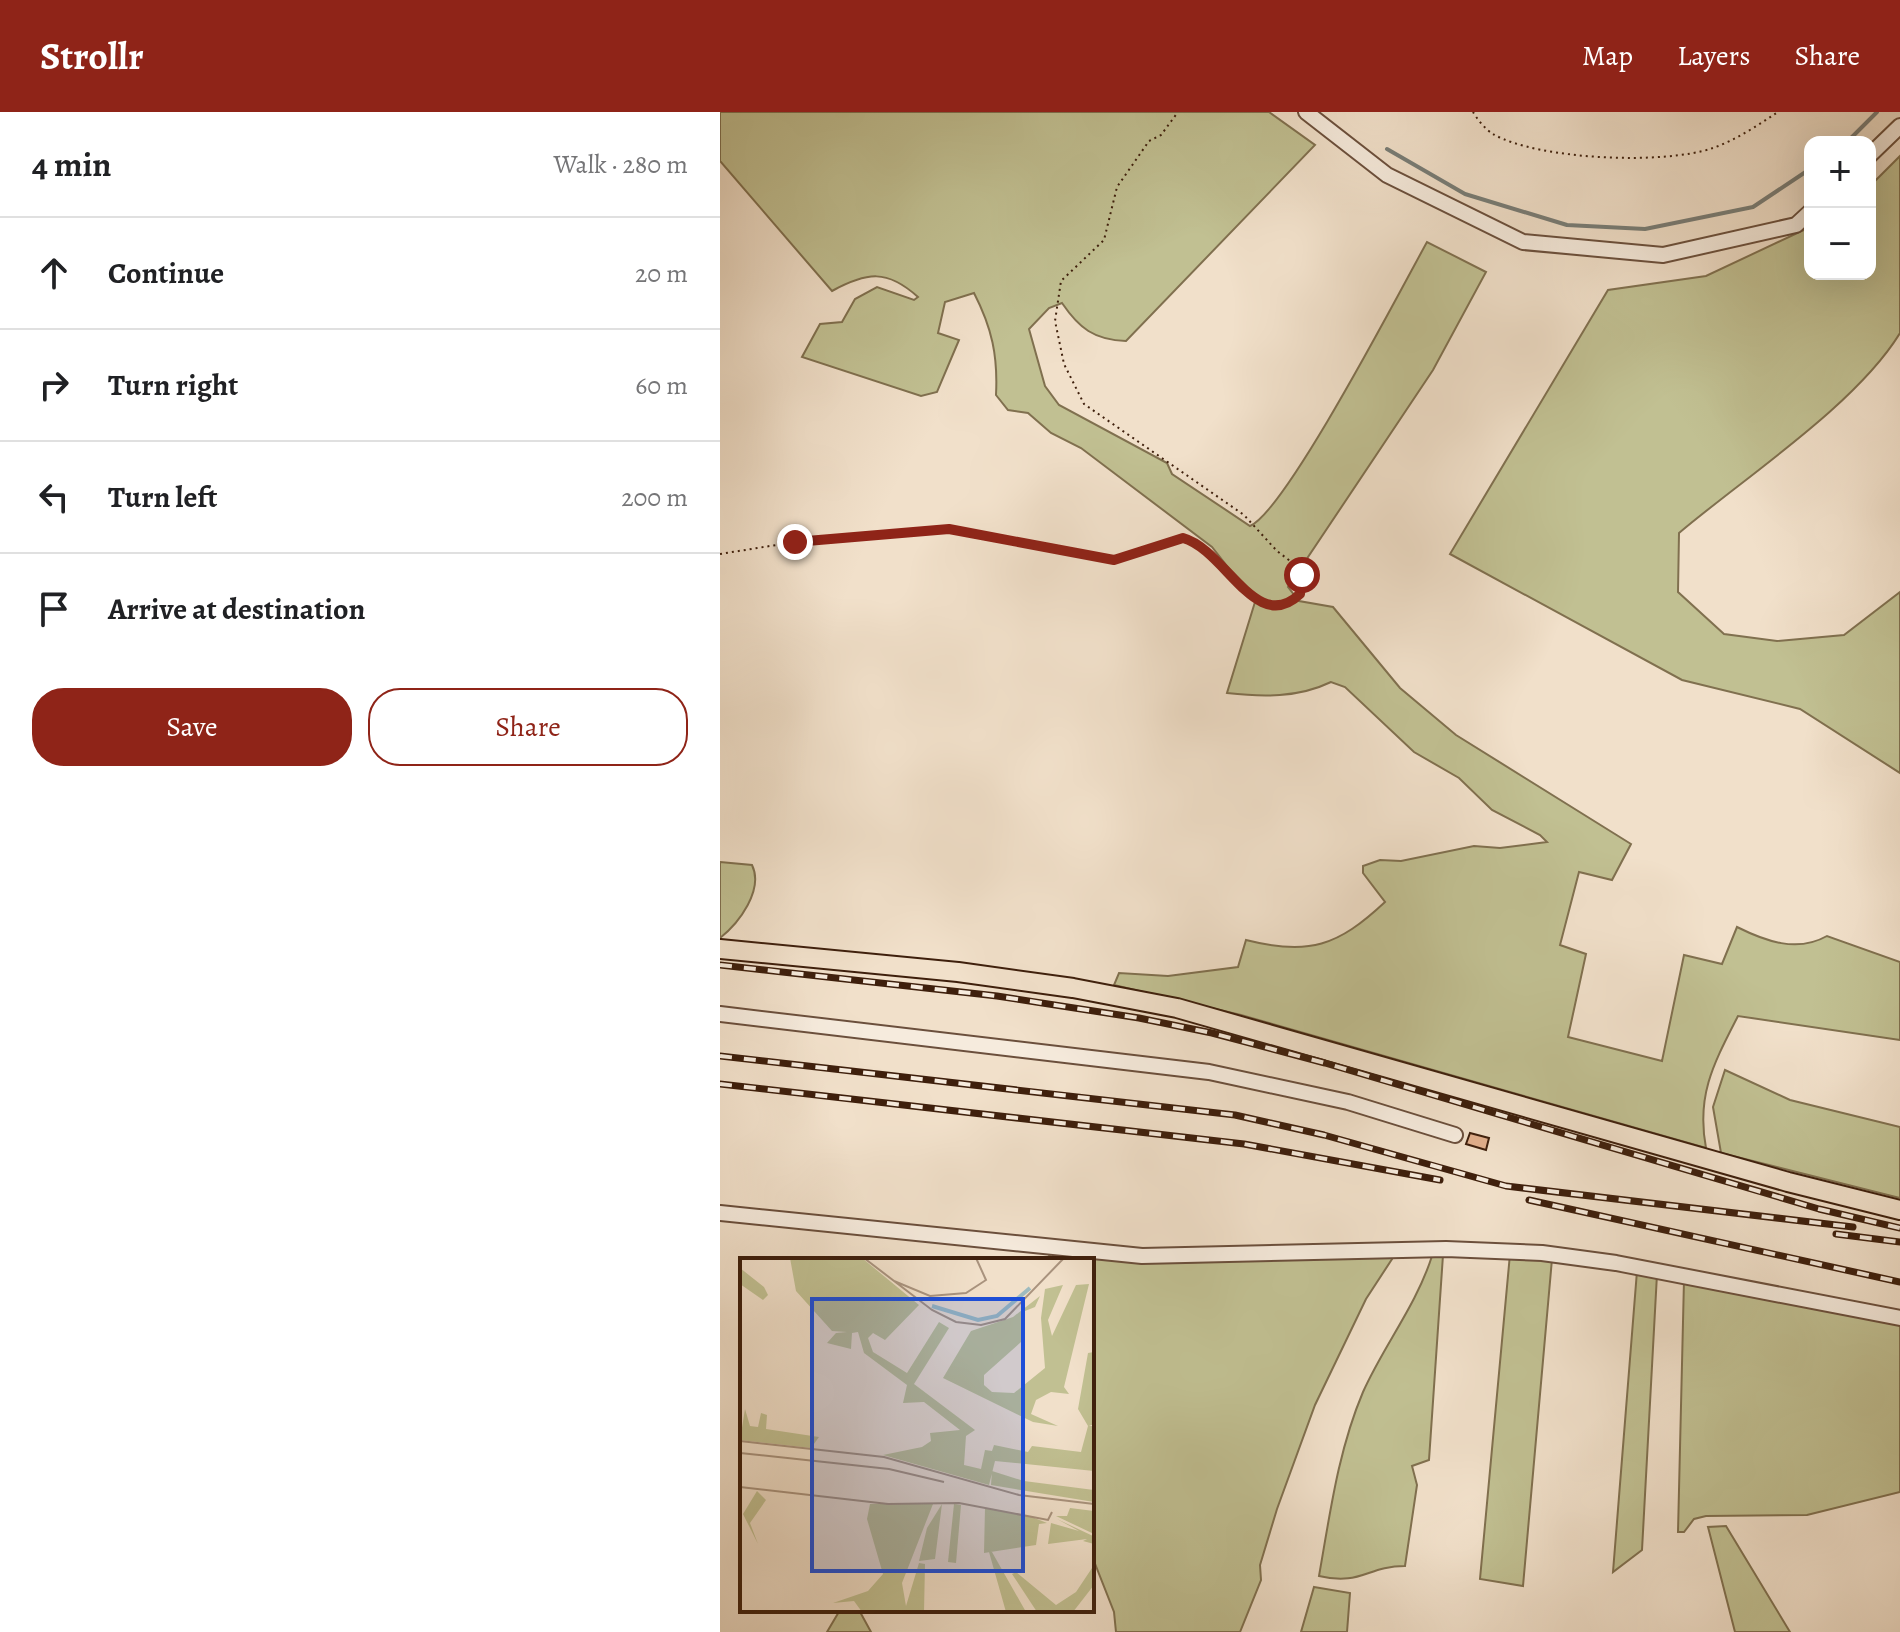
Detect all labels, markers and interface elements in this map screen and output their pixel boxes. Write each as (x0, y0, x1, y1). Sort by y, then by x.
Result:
text: Strollr (40, 30, 144, 82)
text: Map (1582, 37, 1633, 75)
text: Layers (1677, 37, 1750, 75)
text: Share (1794, 37, 1860, 75)
map controls (1804, 136, 1876, 280)
button: + (1804, 136, 1876, 208)
text: 4 min (32, 141, 111, 188)
text: Walk · 280 m (553, 147, 688, 182)
button: − (1804, 208, 1876, 280)
icon: ahead (32, 251, 76, 295)
text: Continue (108, 253, 224, 293)
text: 20 m (635, 256, 688, 291)
icon: right (32, 363, 76, 407)
text: Turn right (108, 365, 238, 405)
text: 60 m (635, 368, 688, 403)
icon: left (32, 475, 76, 519)
text: Turn left (108, 477, 217, 517)
text: 200 m (621, 480, 688, 515)
route end (777, 524, 813, 560)
route start (1284, 557, 1320, 593)
icon: arrive (32, 587, 76, 631)
text: Arrive at destination (108, 589, 365, 629)
button: Save (32, 688, 352, 766)
button: Share (368, 688, 688, 766)
inset map (740, 1258, 1094, 1612)

